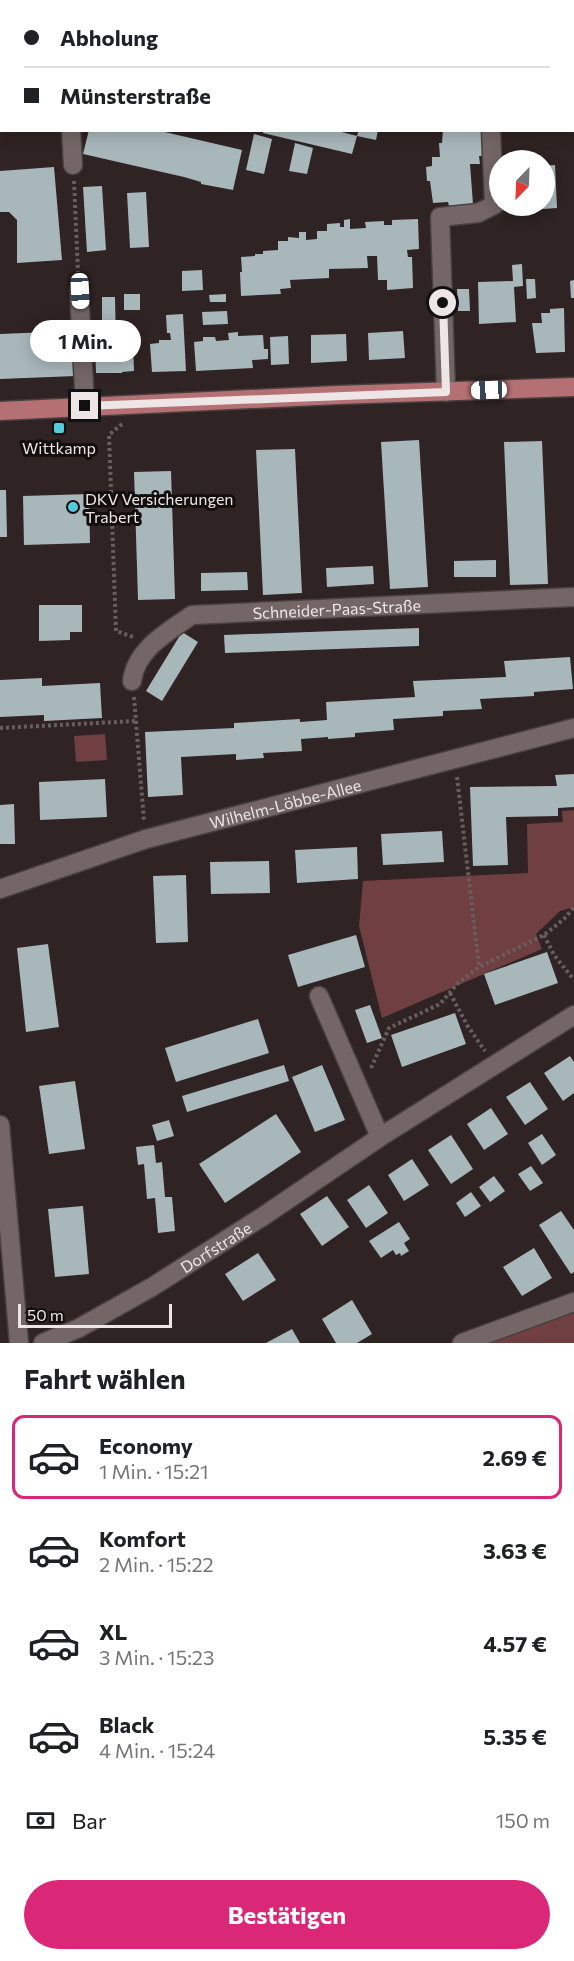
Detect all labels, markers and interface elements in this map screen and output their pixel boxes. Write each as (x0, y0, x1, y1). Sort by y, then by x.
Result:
text: Abholung (60, 24, 158, 51)
text: Münsterstraße (60, 82, 211, 109)
north arrow (489, 150, 555, 216)
map controls (489, 150, 555, 216)
car (70, 273, 90, 309)
route start (429, 289, 456, 316)
callout: 1 Min. (29, 319, 140, 361)
text: 1 Min. (58, 329, 113, 353)
car (471, 380, 507, 400)
route end (71, 392, 98, 419)
marker: Wittkamp (52, 421, 66, 435)
place label: Wittkamp (22, 438, 96, 457)
place label: DKV Versicherungen Trabert (85, 489, 234, 526)
marker: DKV Versicherungen Trabert (66, 500, 80, 514)
street label: Schneider-Paas-Straße (252, 595, 421, 622)
street label: Wilhelm-Löbbe-Allee (207, 774, 363, 832)
street label: Dorfstraße (176, 1217, 255, 1276)
scale bar (18, 1301, 172, 1328)
text: 50 m (27, 1305, 64, 1324)
text: Fahrt wählen (24, 1362, 186, 1395)
icon: car (27, 1430, 81, 1484)
text: Economy (99, 1432, 193, 1459)
text: 2.69 € (482, 1444, 547, 1471)
text: 1 Min. · 15:21 (99, 1459, 209, 1483)
icon: car (27, 1523, 81, 1577)
text: Komfort (99, 1525, 186, 1552)
text: 3.63 € (483, 1537, 547, 1564)
text: 2 Min. · 15:22 (99, 1552, 214, 1576)
icon: car (27, 1616, 81, 1670)
text: XL (99, 1618, 127, 1645)
text: 4.57 € (483, 1630, 547, 1657)
text: 3 Min. · 15:23 (99, 1645, 214, 1669)
icon: car (27, 1709, 81, 1763)
text: Black (99, 1711, 154, 1738)
text: 5.35 € (483, 1723, 547, 1750)
text: 4 Min. · 15:24 (99, 1738, 215, 1762)
icon: cash (24, 1804, 57, 1837)
text: Bar (72, 1807, 107, 1834)
text: 150 m (496, 1808, 550, 1832)
button: Bestätigen (24, 1880, 550, 1949)

